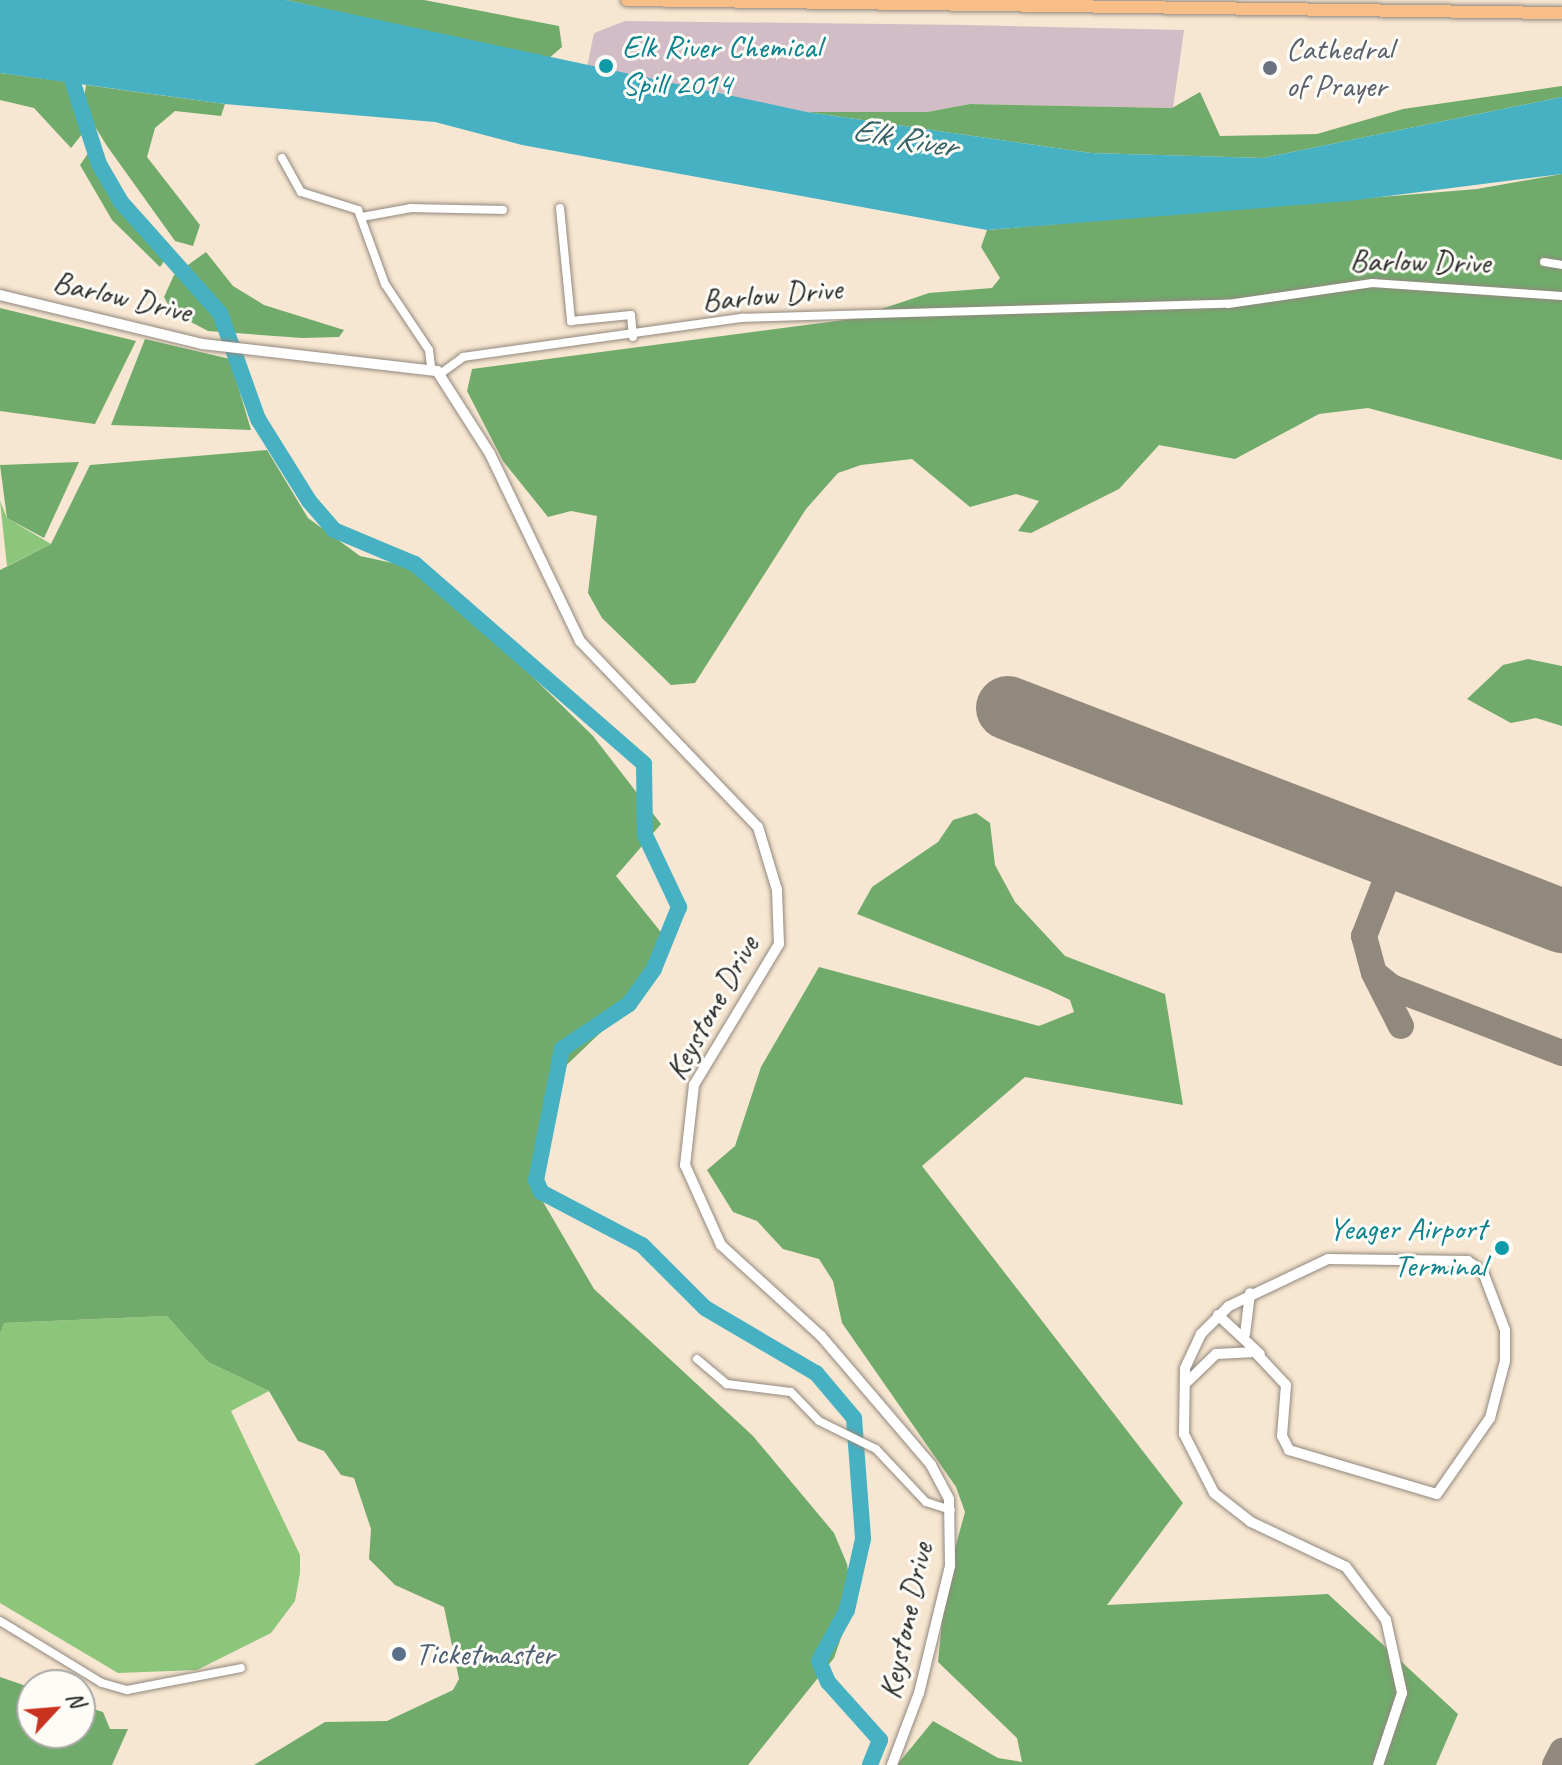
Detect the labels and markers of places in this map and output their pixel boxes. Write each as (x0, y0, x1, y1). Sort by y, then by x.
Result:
place label: Elk River Chemical Spill 2014 (622, 29, 824, 104)
place label: Cathedral of Prayer (1286, 31, 1393, 106)
marker: Elk River Chemical Spill 2014 (597, 57, 615, 75)
marker: Cathedral of Prayer (1261, 59, 1279, 77)
place label: Yeager Airport Terminal (1328, 1211, 1486, 1286)
marker: Yeager Airport Terminal (1493, 1239, 1511, 1257)
place label: Ticketmaster (415, 1635, 554, 1673)
marker: Ticketmaster (390, 1645, 408, 1663)

